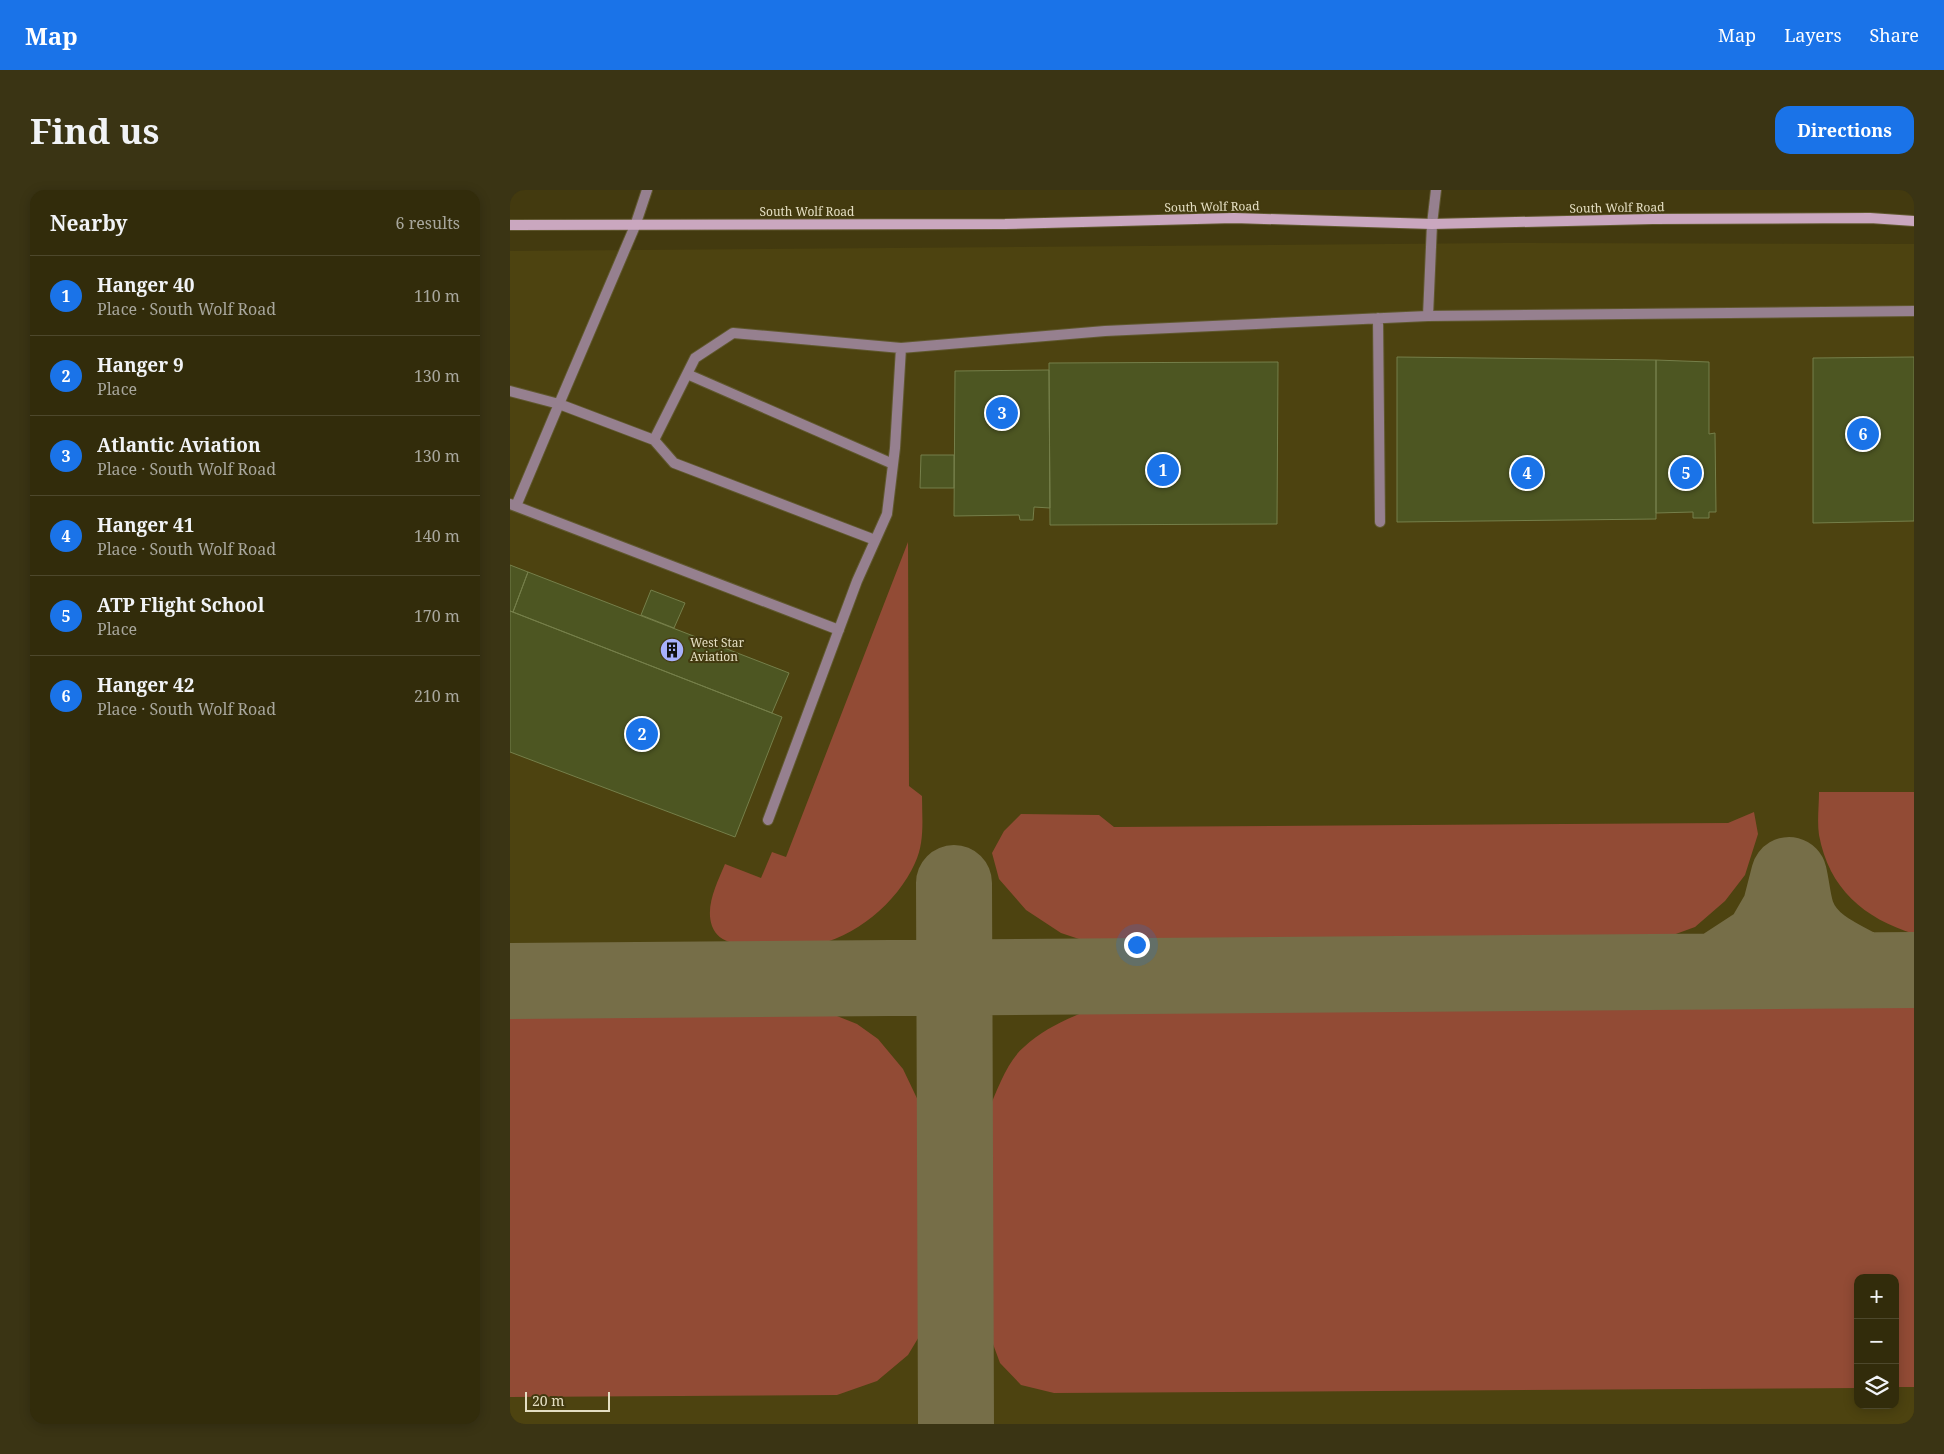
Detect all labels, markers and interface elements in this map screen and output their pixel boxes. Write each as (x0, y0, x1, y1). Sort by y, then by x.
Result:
text: Map (25, 19, 78, 52)
text: Map (1718, 23, 1756, 47)
text: Layers (1784, 23, 1842, 47)
text: Share (1870, 23, 1919, 47)
button: Directions (1775, 106, 1914, 154)
text: Find us (30, 107, 159, 154)
street label: South Wolf Road (1164, 197, 1260, 216)
street label: South Wolf Road (1569, 198, 1665, 217)
street label: South Wolf Road (760, 203, 855, 220)
text: Nearby (50, 209, 128, 237)
text: 6 results (396, 212, 460, 234)
text: Hanger 40 (97, 272, 195, 298)
text: 1 (61, 285, 71, 307)
text: 110 m (414, 285, 460, 307)
text: Place · South Wolf Road (97, 298, 276, 320)
text: Hanger 9 (97, 352, 184, 378)
text: 2 (61, 365, 71, 387)
text: 130 m (414, 365, 460, 387)
text: Place (97, 378, 137, 400)
pin: 3 (986, 394, 1018, 432)
pin: 6 (1847, 415, 1879, 453)
text: Atlantic Aviation (97, 432, 261, 458)
text: 3 (61, 445, 71, 467)
text: 130 m (414, 445, 460, 467)
pin: 1 (1147, 451, 1179, 489)
pin: 4 (1511, 454, 1543, 492)
pin: 5 (1670, 454, 1702, 492)
text: Place · South Wolf Road (97, 458, 276, 480)
text: Hanger 41 (97, 512, 195, 538)
text: 4 (61, 525, 71, 547)
text: 140 m (414, 525, 460, 547)
text: Place · South Wolf Road (97, 538, 276, 560)
text: ATP Flight School (97, 592, 264, 618)
text: 5 (61, 605, 71, 627)
text: 170 m (414, 605, 460, 627)
text: Place (97, 618, 137, 640)
place label: West Star Aviation (690, 634, 745, 665)
building icon: West Star Aviation (659, 637, 685, 663)
text: Hanger 42 (97, 672, 195, 698)
text: 6 (61, 685, 71, 707)
text: 210 m (414, 685, 460, 707)
text: Place · South Wolf Road (97, 698, 276, 720)
pin: 2 (626, 715, 658, 753)
your location (1124, 932, 1150, 958)
map controls (1854, 1274, 1899, 1409)
button: + (1854, 1274, 1899, 1319)
button: − (1854, 1319, 1899, 1364)
button: layers (1854, 1364, 1899, 1409)
scale bar (525, 1389, 610, 1412)
text: 20 m (532, 1391, 565, 1410)

